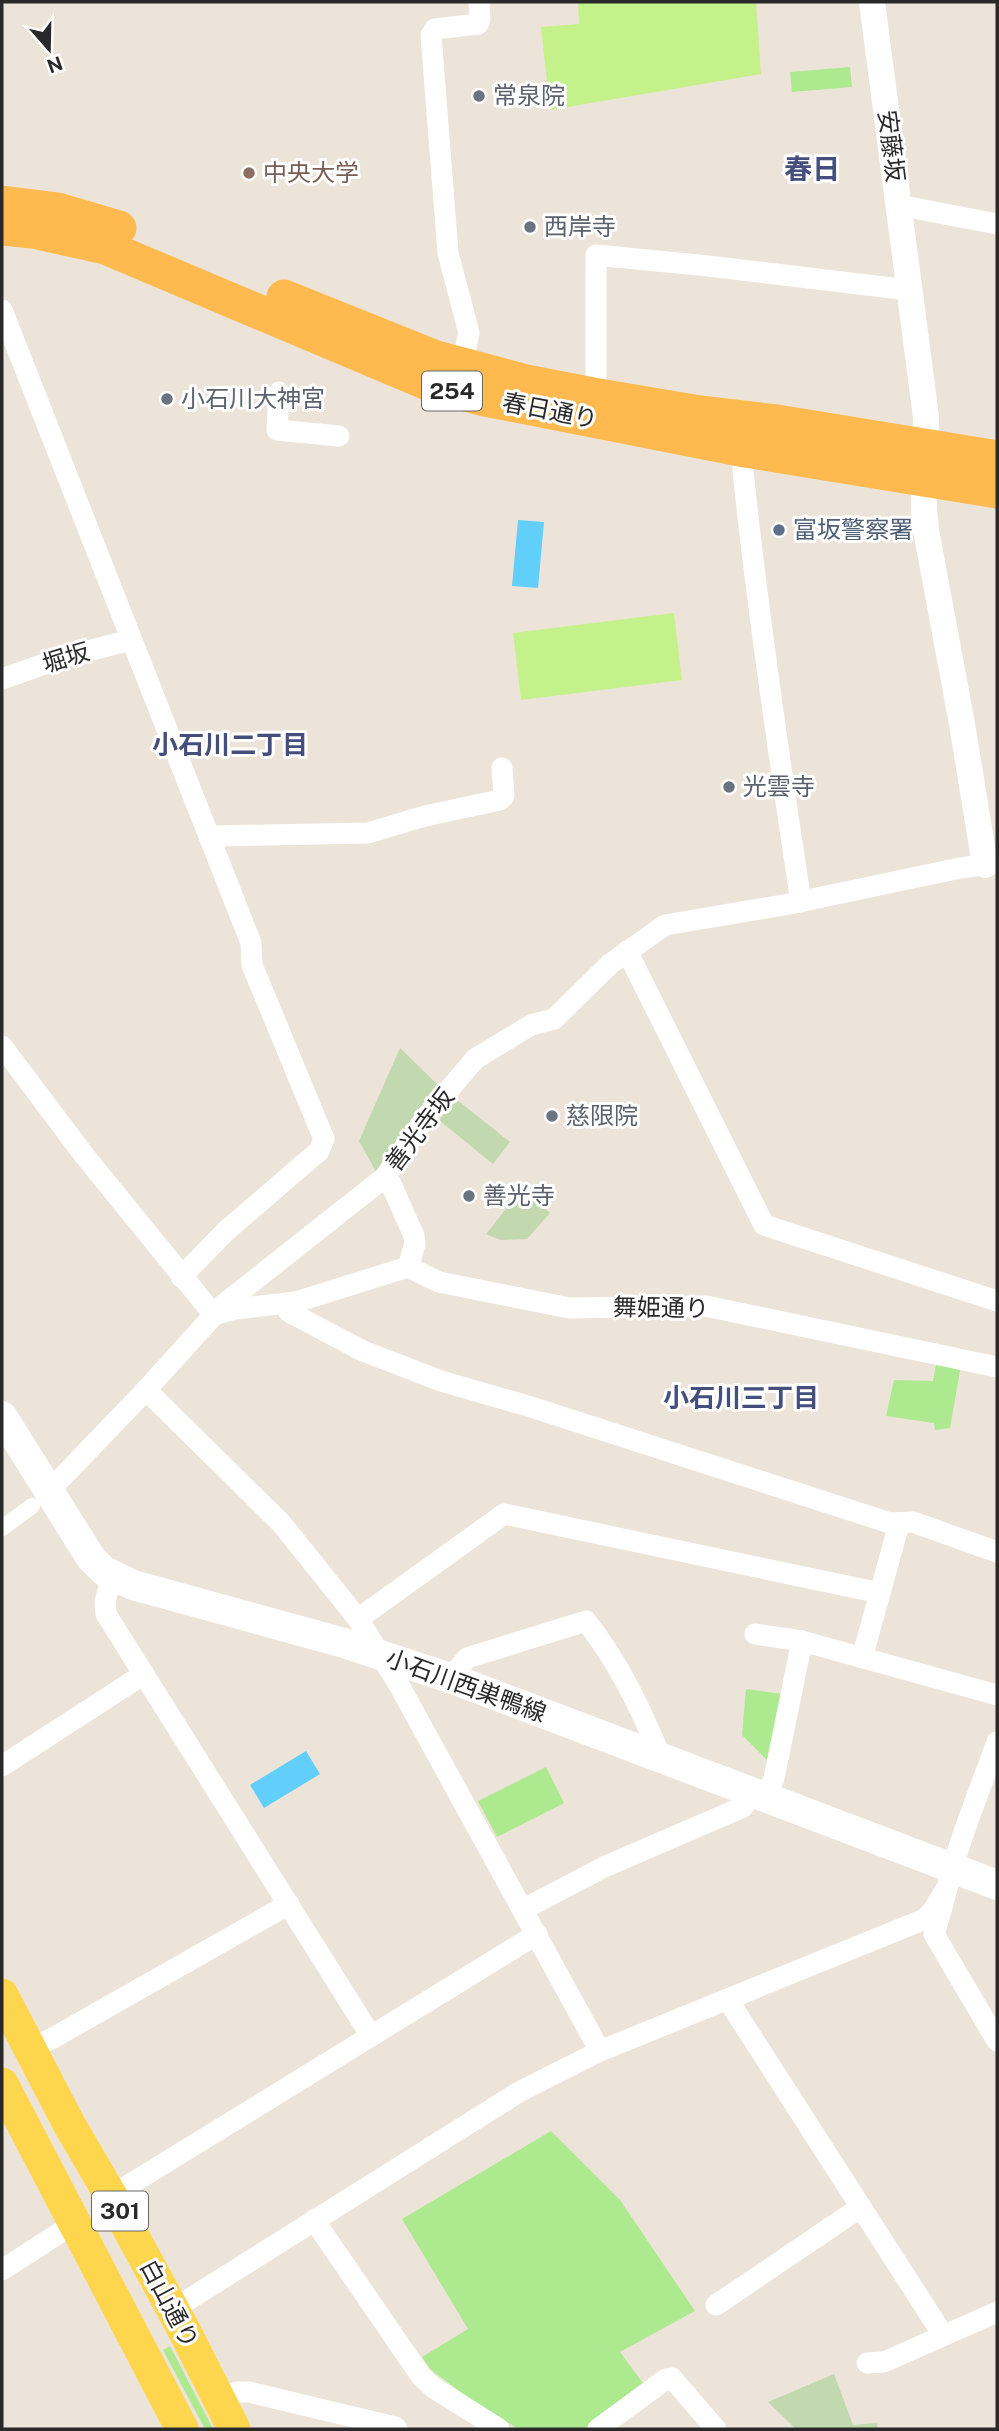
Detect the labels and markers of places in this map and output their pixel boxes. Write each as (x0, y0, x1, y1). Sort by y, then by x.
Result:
place label: 常泉院 (493, 81, 565, 109)
marker: 常泉院 (471, 88, 487, 104)
place label: 中央大学 (263, 158, 359, 186)
marker: 中央大学 (241, 165, 257, 181)
place label: 西岸寺 (544, 212, 616, 240)
marker: 西岸寺 (522, 219, 538, 235)
place label: 小石川大神宮 (181, 384, 325, 412)
marker: 小石川大神宮 (159, 391, 175, 407)
place label: 富坂警察署 (793, 515, 913, 543)
marker: 富坂警察署 (771, 522, 787, 538)
place label: 光雲寺 (743, 772, 815, 800)
marker: 光雲寺 (721, 779, 737, 795)
place label: 慈限院 (566, 1101, 638, 1129)
marker: 慈限院 (544, 1108, 560, 1124)
place label: 善光寺 (483, 1181, 555, 1209)
marker: 善光寺 (461, 1188, 477, 1204)

